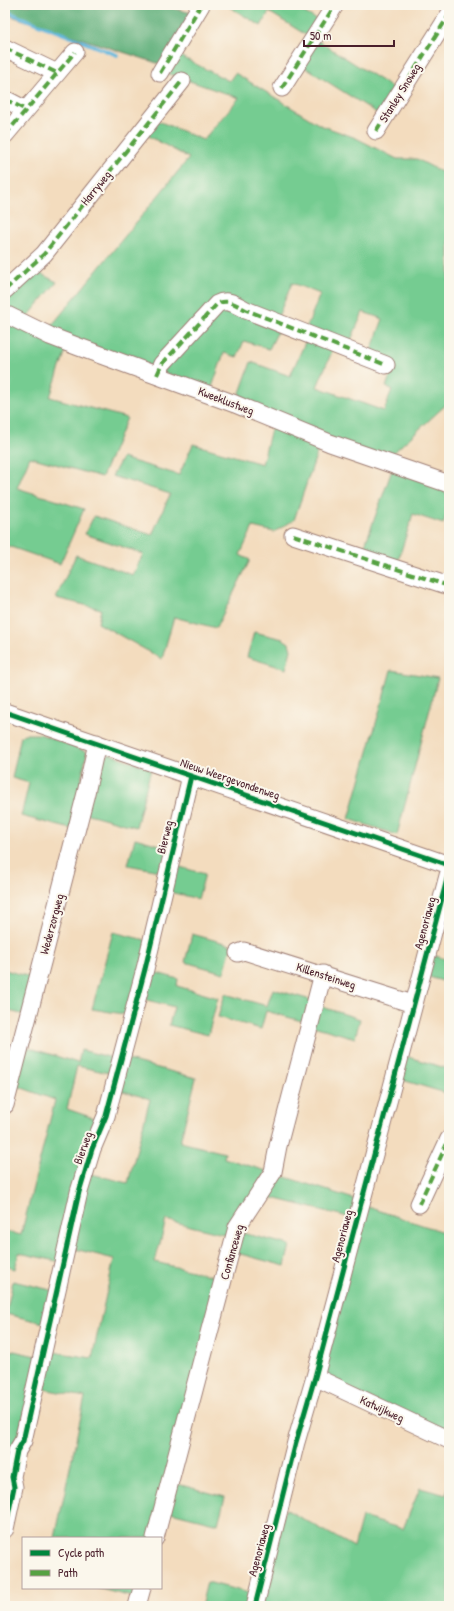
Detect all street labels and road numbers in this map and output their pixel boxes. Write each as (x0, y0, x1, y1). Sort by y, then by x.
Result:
street label: Stanley Snoweg (375, 60, 425, 126)
street label: Harryweg (76, 167, 115, 209)
street label: Kweeklustweg (196, 382, 257, 419)
street label: Nieuw Weergevondenweg (178, 754, 282, 804)
street label: Bierweg (152, 818, 177, 855)
street label: Wederzorgweg (35, 892, 68, 956)
street label: Agenoriaweg (409, 895, 440, 951)
street label: Killensteinweg (294, 958, 358, 993)
street label: Bierweg (69, 1129, 96, 1167)
street label: Agenoriaweg (326, 1208, 357, 1264)
street label: Confianceweg (216, 1222, 248, 1282)
street label: Katwijkweg (357, 1391, 407, 1426)
street label: Agenoriaweg (243, 1522, 274, 1578)

